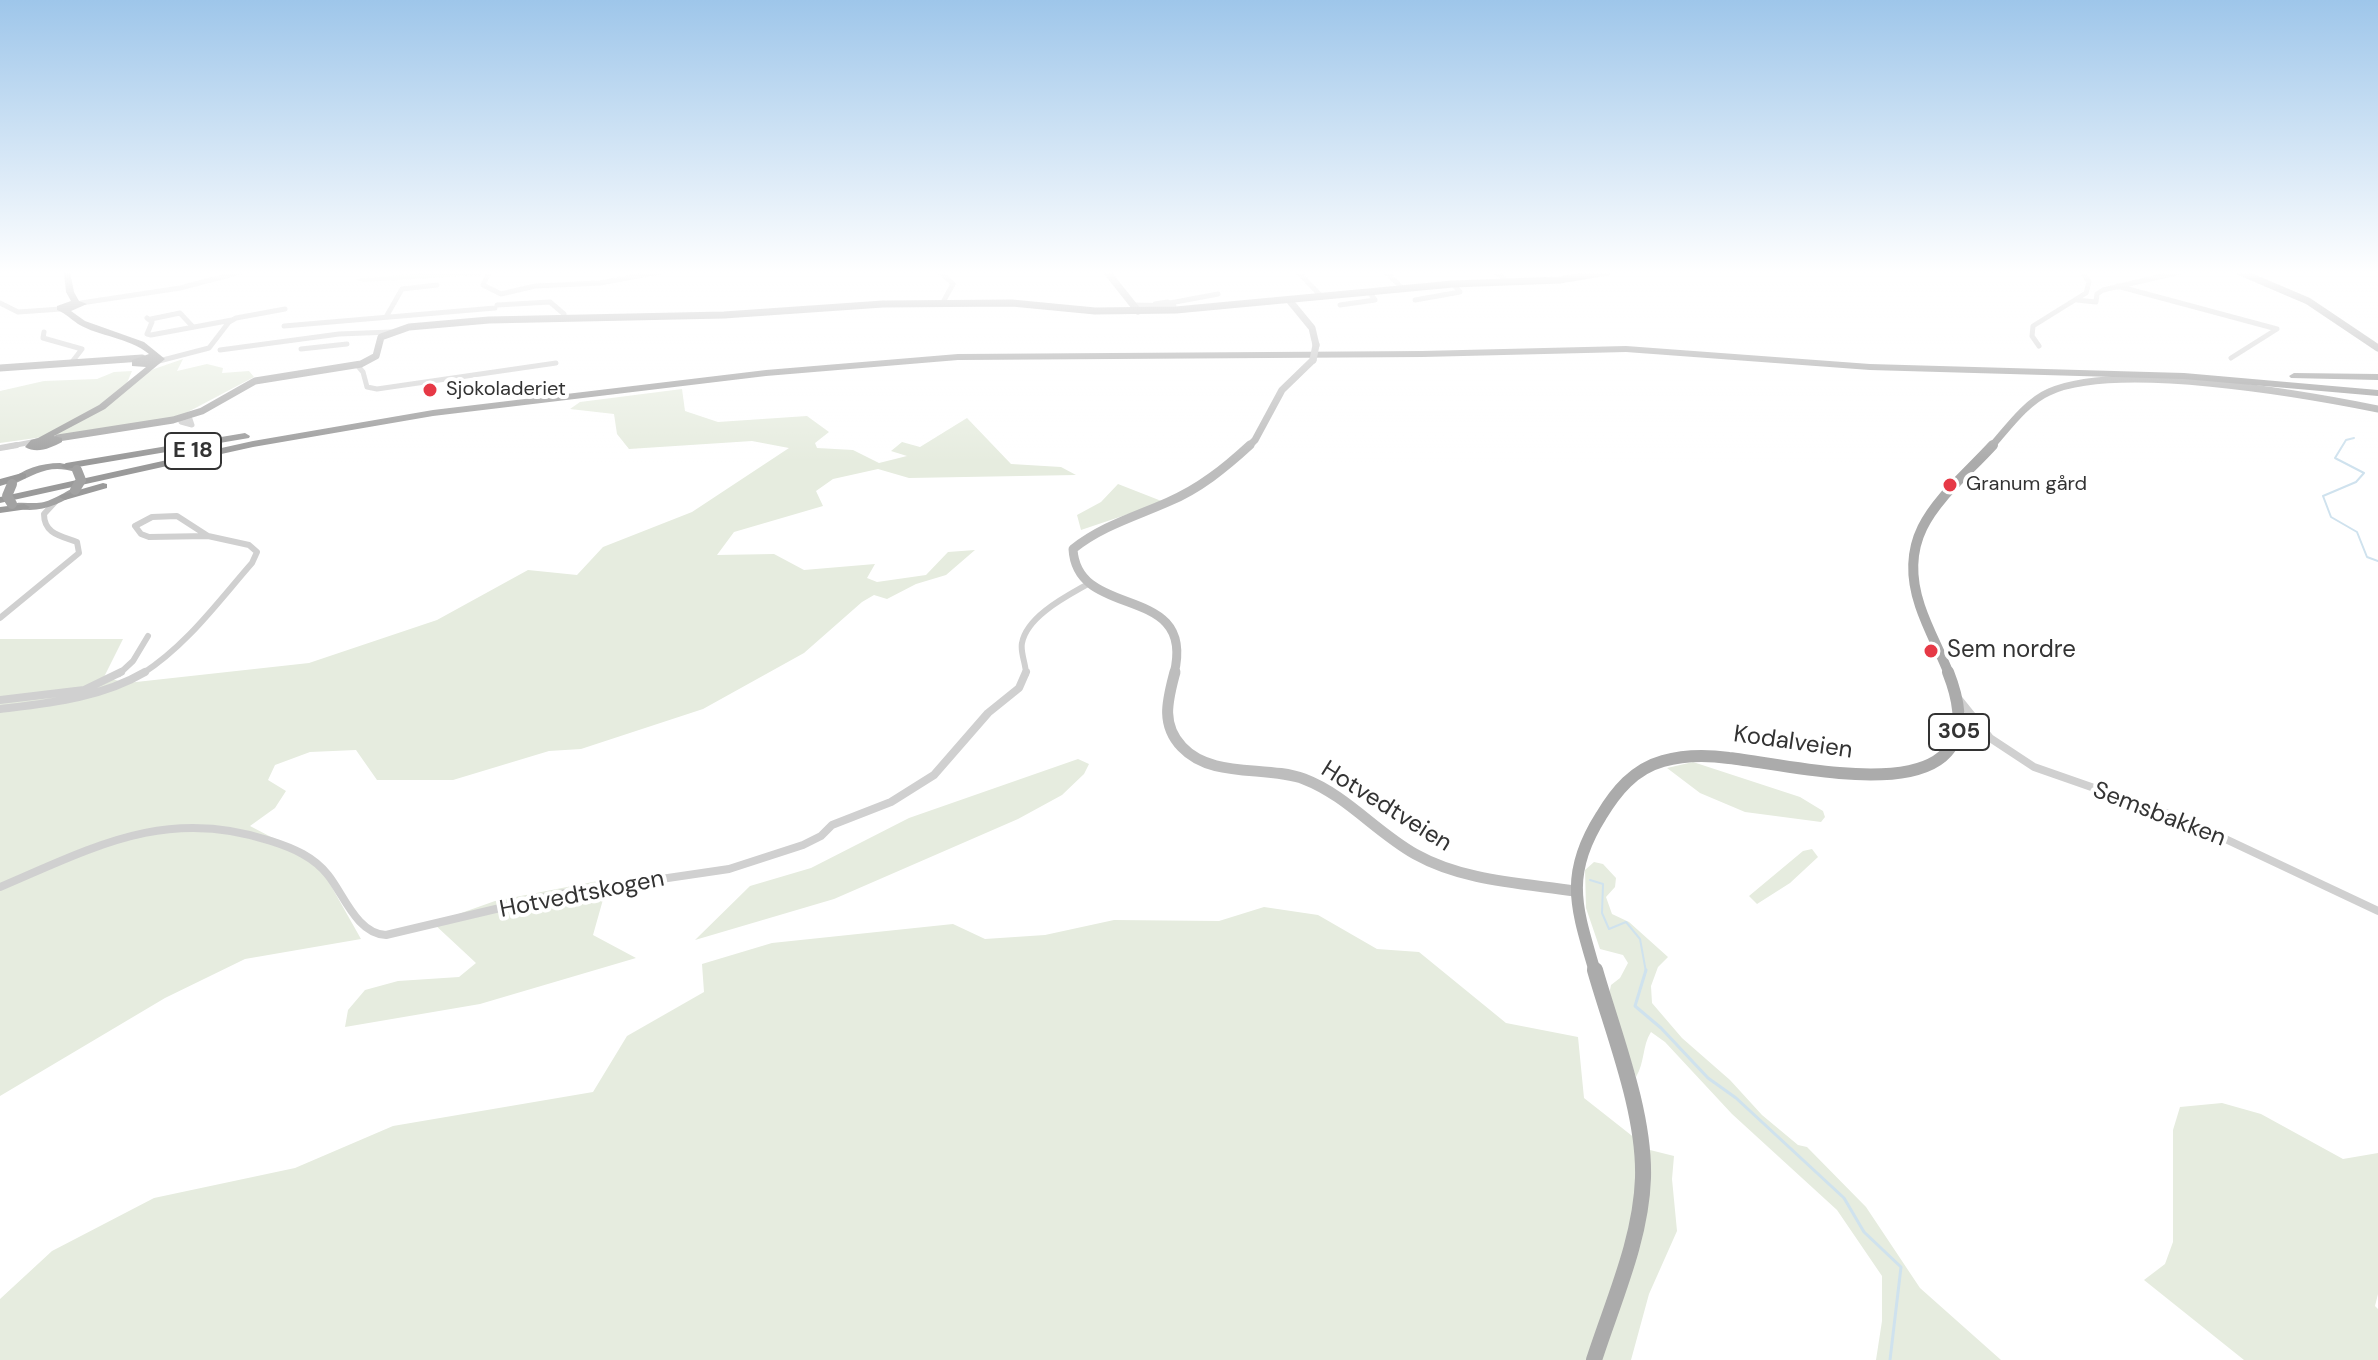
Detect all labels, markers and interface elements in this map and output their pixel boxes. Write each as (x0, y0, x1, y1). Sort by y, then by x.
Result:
place label: Sjokoladeriet (446, 378, 566, 402)
marker: Sjokoladeriet (421, 381, 439, 399)
road number: E 18 (165, 433, 221, 469)
place label: Granum gård (1966, 473, 2087, 497)
marker: Granum gård (1941, 476, 1959, 494)
place label: Sem nordre (1947, 637, 2076, 665)
marker: Sem nordre (1922, 642, 1940, 660)
road number: 305 (1929, 714, 1989, 750)
street label: Kodalveien (1732, 720, 1854, 766)
street label: Hotvedtveien (1315, 755, 1457, 859)
street label: Semsbakken (2089, 777, 2229, 853)
street label: Hotvedtskogen (497, 865, 667, 925)

